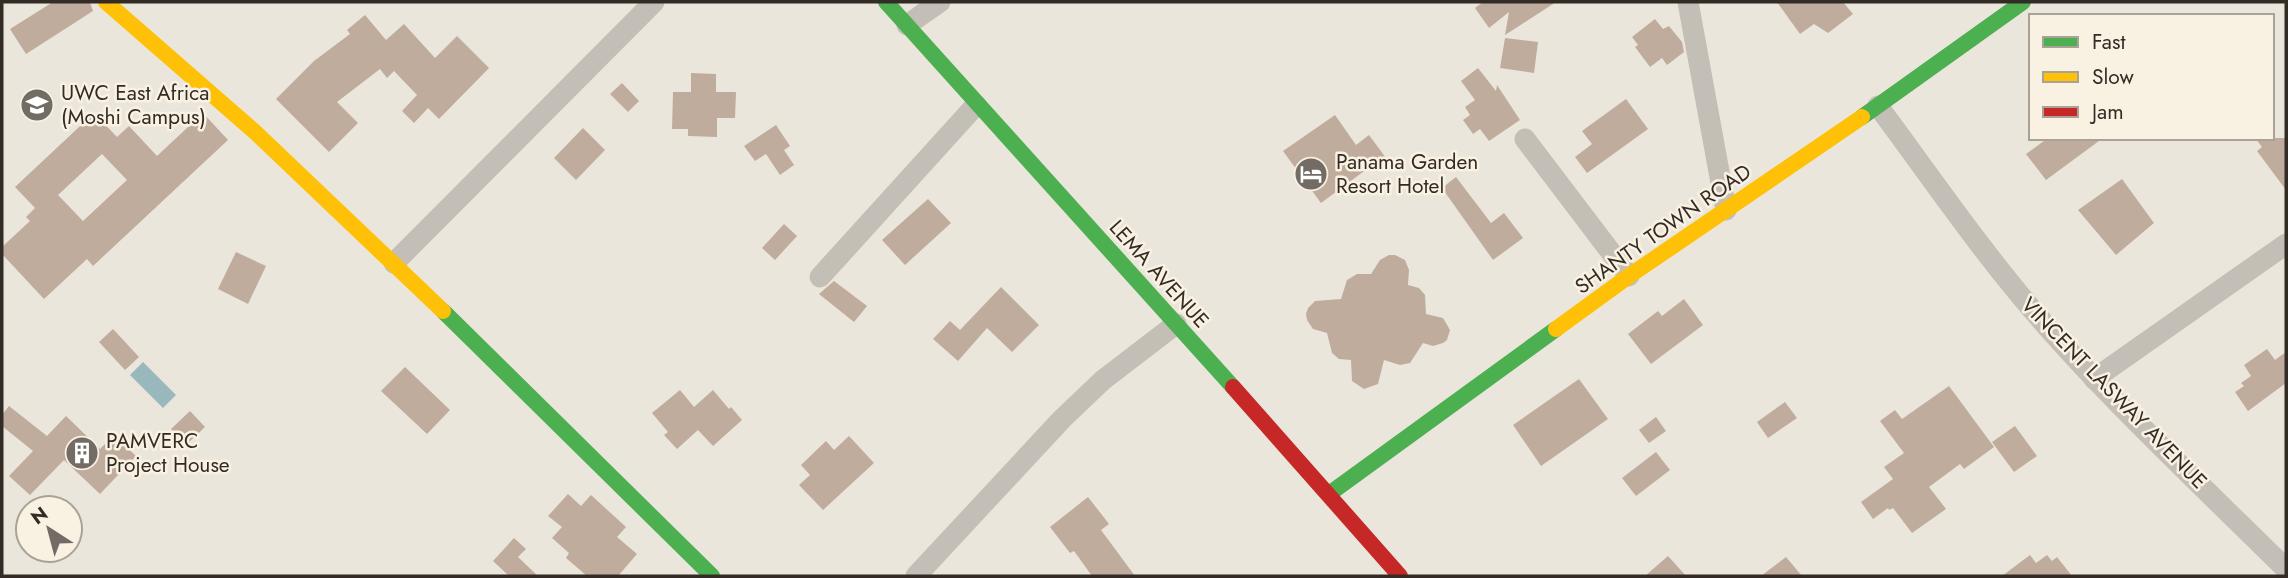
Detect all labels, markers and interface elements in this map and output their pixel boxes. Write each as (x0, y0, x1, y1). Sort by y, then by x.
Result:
legend (2029, 14, 2274, 140)
text: Fast (2092, 27, 2125, 57)
text: Slow (2092, 62, 2134, 92)
place label: UWC East Africa (Moshi Campus) (61, 78, 209, 132)
school or university icon: UWC East Africa (Moshi Campus) (18, 86, 56, 124)
text: Jam (2089, 97, 2124, 127)
place label: Panama Garden Resort Hotel (1336, 147, 1478, 201)
hotel icon: Panama Garden Resort Hotel (1292, 155, 1330, 193)
street label: SHANTY TOWN ROAD (1569, 157, 1757, 301)
street label: LEMA AVENUE (1102, 213, 1216, 335)
street label: VINCENT LASWAY AVENUE (2014, 290, 2214, 496)
place label: PAMVERC Project House (106, 426, 230, 480)
building icon: PAMVERC Project House (63, 434, 101, 472)
north arrow (14, 494, 84, 564)
text: N (25, 500, 53, 531)

